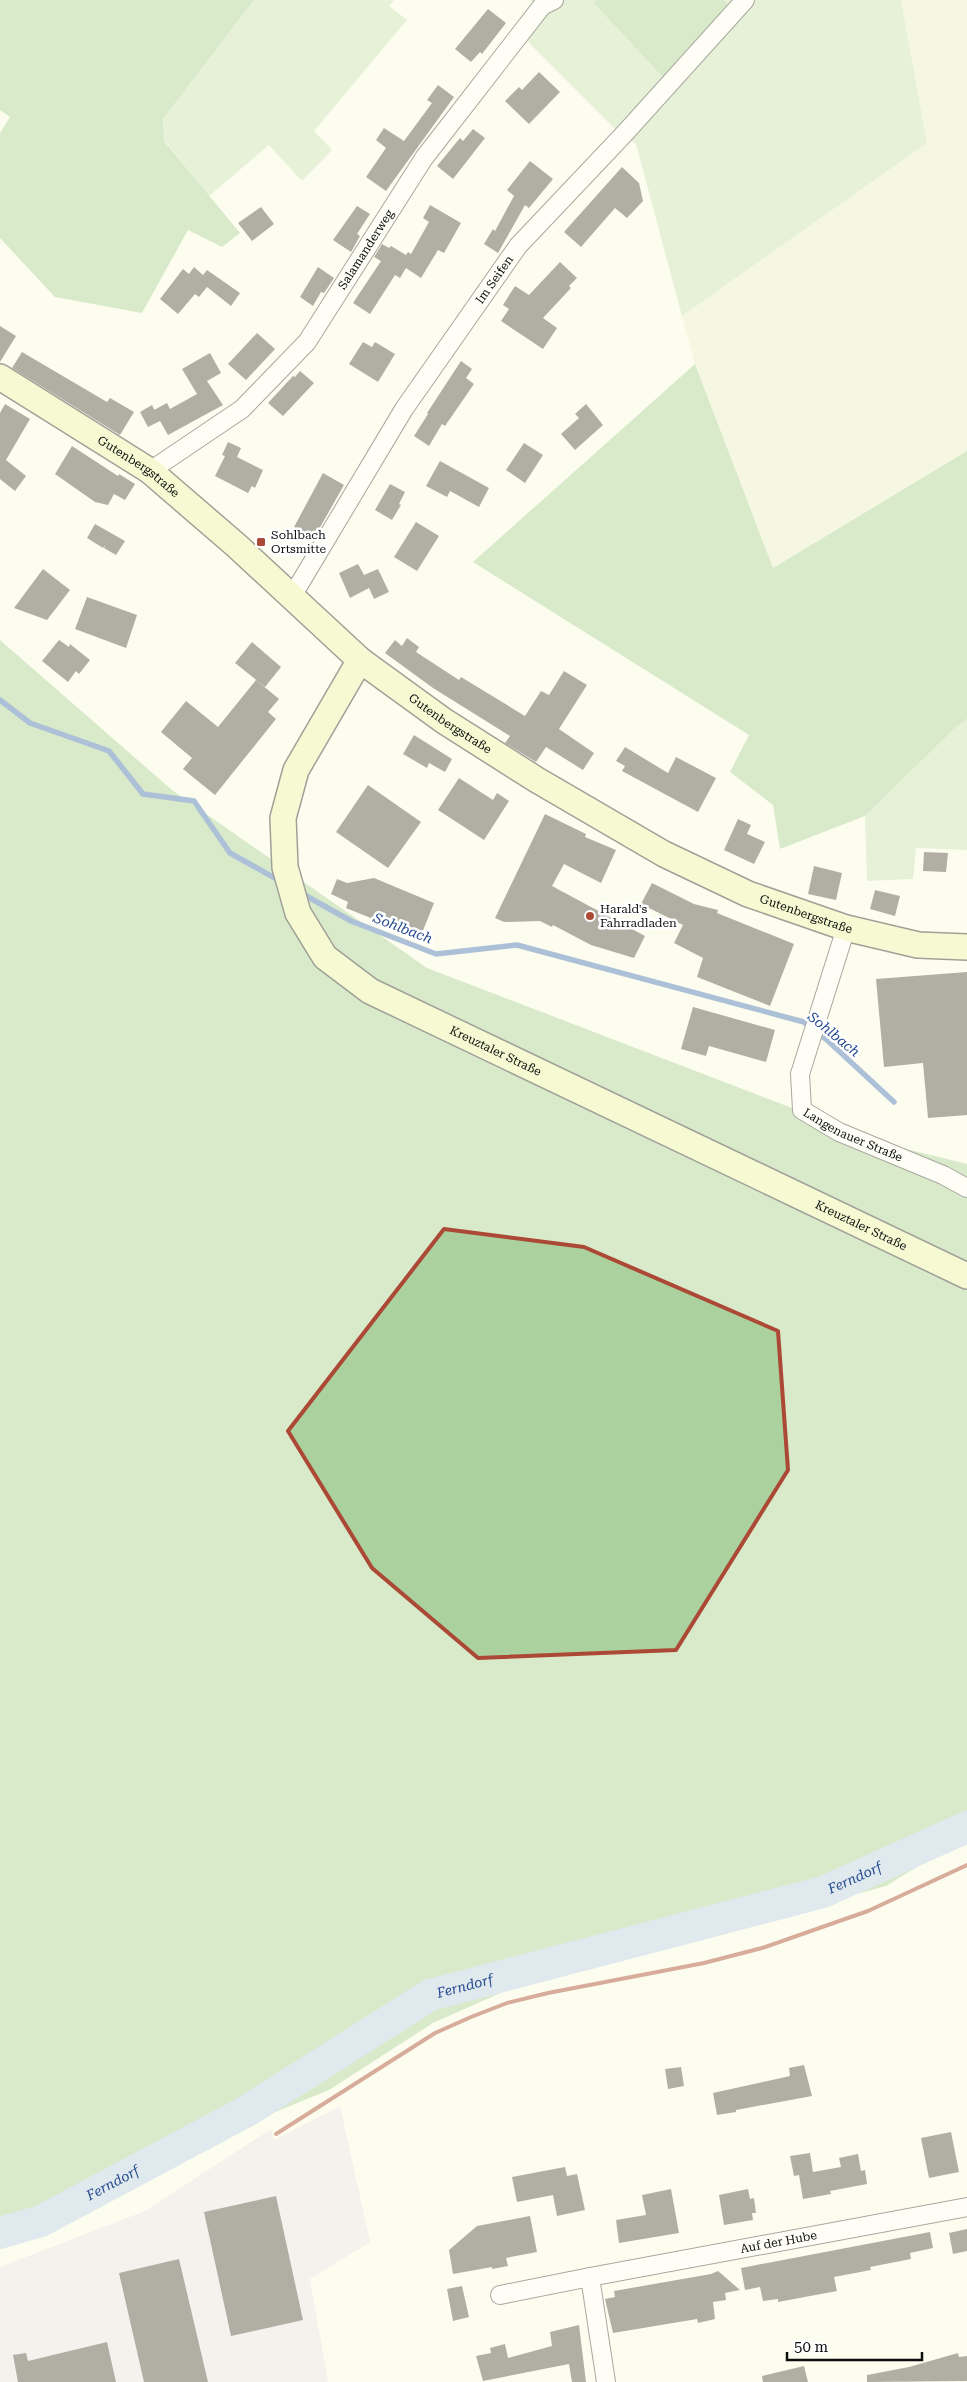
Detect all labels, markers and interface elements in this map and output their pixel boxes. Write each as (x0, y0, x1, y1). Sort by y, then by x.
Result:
street label: Salamanderweg (335, 207, 397, 292)
street label: Im Seifen (473, 253, 516, 306)
street label: Gutenbergstraße (95, 433, 183, 500)
place label: Sohlbach Ortsmitte (271, 528, 327, 556)
marker: Sohlbach Ortsmitte (255, 536, 267, 548)
street label: Gutenbergstraße (406, 691, 495, 757)
street label: Gutenbergstraße (758, 892, 854, 936)
place label: Harald's Fahrradladen (600, 902, 677, 930)
water label: Sohlbach (370, 909, 435, 947)
marker: Harald's Fahrradladen (584, 910, 596, 922)
water label: Sohlbach (804, 1008, 863, 1060)
street label: Kreuztaler Straße (447, 1023, 544, 1079)
street label: Langenauer Straße (801, 1105, 905, 1165)
street label: Kreuztaler Straße (813, 1198, 910, 1253)
water label: Ferndorf (824, 1858, 886, 1897)
water label: Ferndorf (434, 1970, 497, 2001)
water label: Ferndorf (83, 2161, 143, 2204)
street label: Auf der Hube (739, 2228, 818, 2256)
scale bar (787, 2330, 922, 2362)
text: 50 m (794, 2338, 829, 2356)

